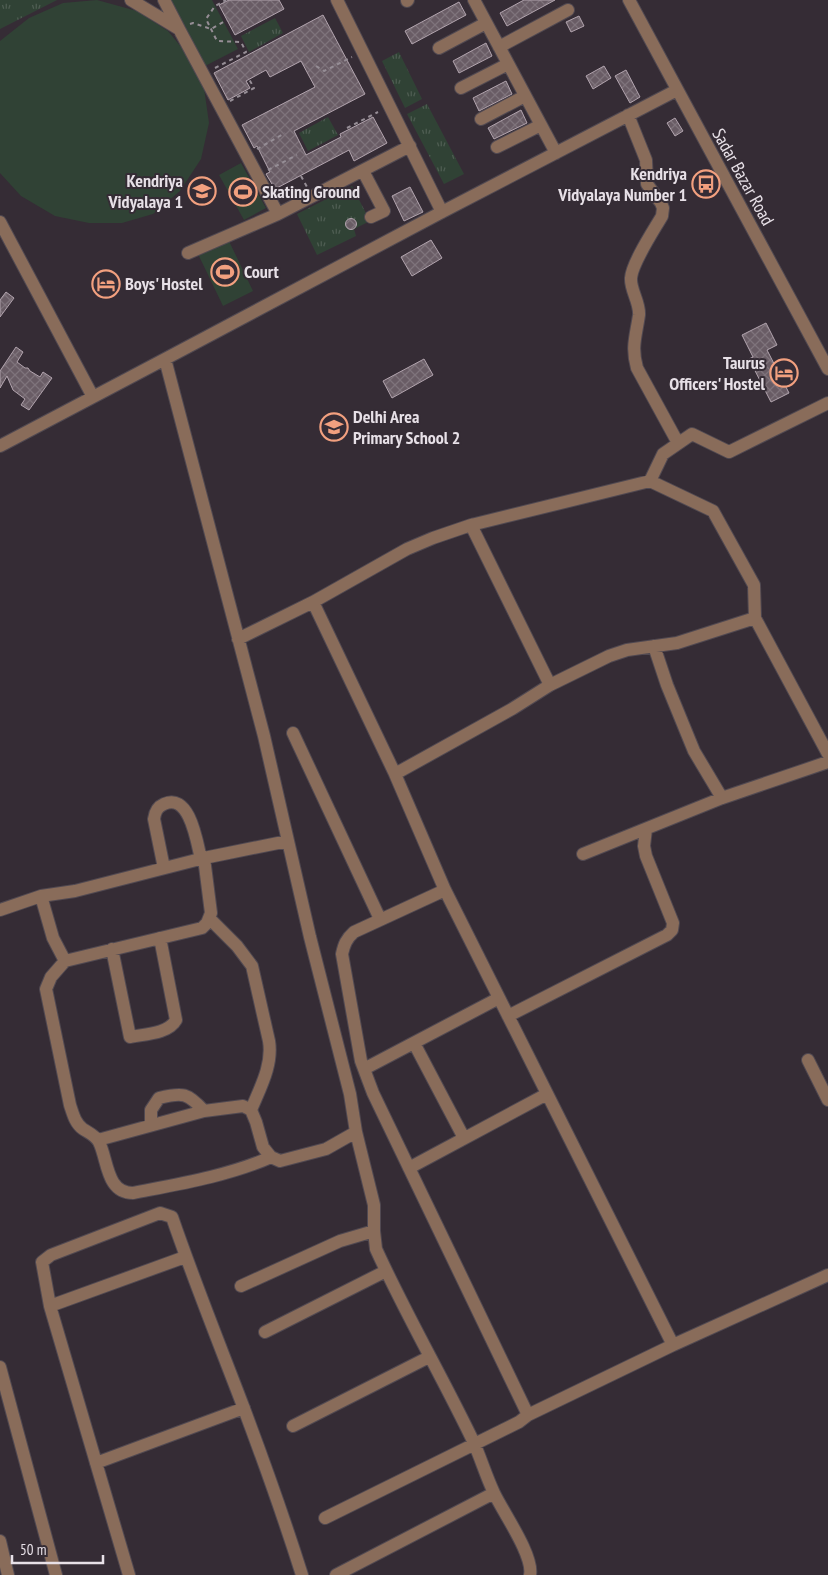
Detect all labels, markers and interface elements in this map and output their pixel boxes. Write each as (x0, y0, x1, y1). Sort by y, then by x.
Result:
street label: Sadar Bazar Road (707, 124, 780, 229)
place label: Kendriya Vidyalaya Number 1 (557, 162, 687, 206)
place label: Kendriya Vidyalaya 1 (108, 169, 183, 213)
bus stop icon: Kendriya Vidyalaya Number 1 (691, 169, 721, 199)
school or university icon: Kendriya Vidyalaya 1 (187, 176, 217, 206)
sports icon: Skating Ground (228, 177, 258, 207)
place label: Skating Ground (262, 180, 360, 203)
sports icon: Court (210, 257, 240, 287)
place label: Court (244, 260, 279, 283)
hotel icon: Boys' Hostel (91, 269, 121, 299)
place label: Boys' Hostel (125, 272, 203, 295)
place label: Taurus Officers' Hostel (669, 351, 766, 395)
hotel icon: Taurus Officers' Hostel (769, 358, 799, 388)
place label: Delhi Area Primary School 2 (353, 405, 460, 449)
school or university icon: Delhi Area Primary School 2 (319, 412, 349, 442)
scale bar (12, 1532, 104, 1564)
text: 50 m (20, 1540, 46, 1559)

